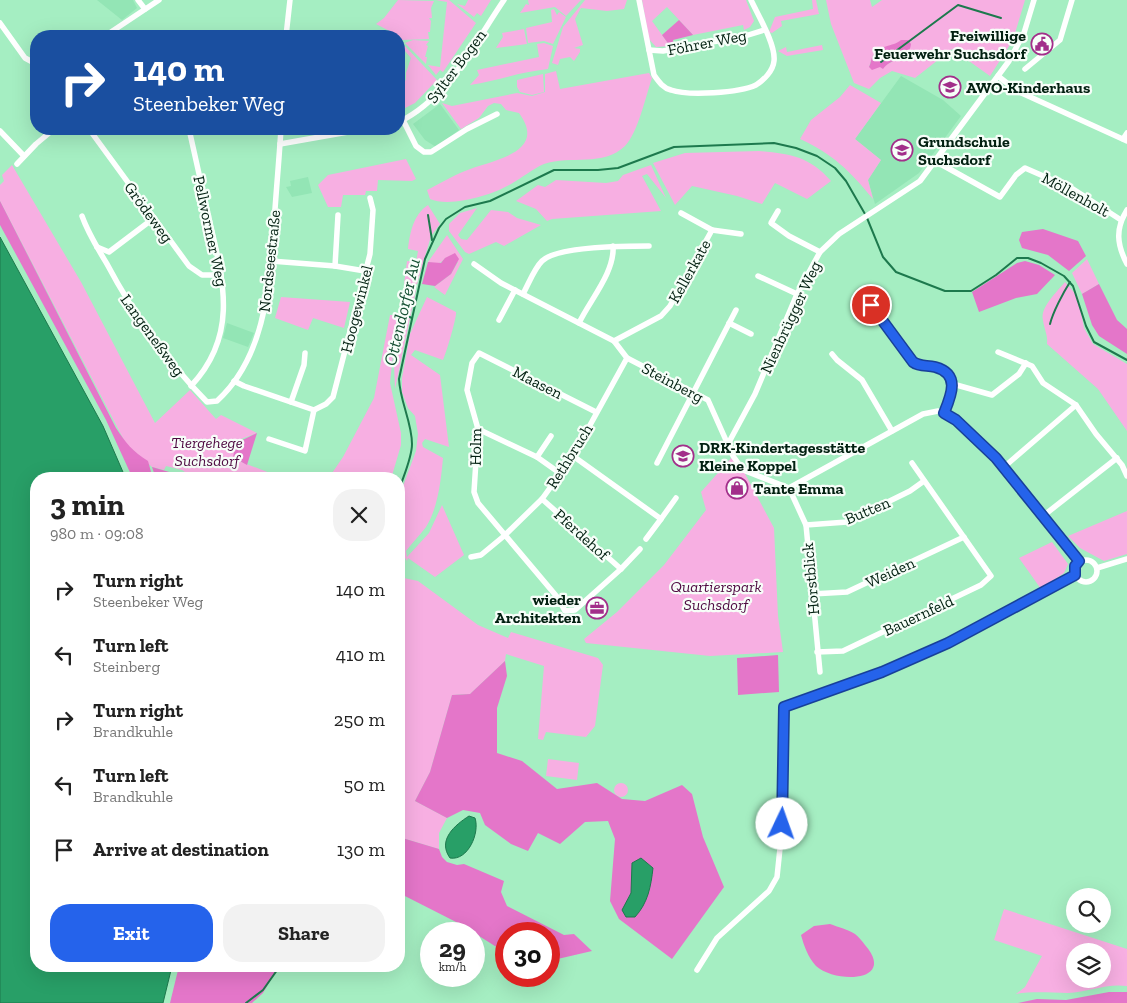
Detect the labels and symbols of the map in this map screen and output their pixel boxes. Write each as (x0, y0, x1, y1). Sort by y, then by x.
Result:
street label: Sylter Bogen (422, 25, 491, 107)
street label: Föhrer Weg (666, 25, 748, 59)
place label: Freiwillige Feuerwehr Suchsdorf (874, 26, 1028, 63)
public building icon: Freiwillige Feuerwehr Suchsdorf (1030, 32, 1054, 56)
school or university icon: AWO-Kinderhaus (938, 75, 962, 99)
place label: AWO-Kinderhaus (966, 78, 1090, 97)
place label: Grundschule Suchsdorf (918, 132, 1010, 169)
school or university icon: Grundschule Suchsdorf (890, 138, 914, 162)
street label: Möllenholt (1039, 168, 1113, 221)
street label: Pellwormer Weg (189, 174, 232, 289)
street label: Grödeweg (120, 178, 177, 247)
street label: Nordseestraße (255, 209, 284, 313)
street label: Kellerkate (664, 236, 715, 306)
water label: Ottendorfer Au (379, 256, 425, 368)
street label: Nienbrügger Weg (756, 258, 825, 377)
street label: Hoogewinkel (336, 263, 377, 355)
pin (850, 284, 892, 326)
street label: Langeneßweg (116, 291, 189, 380)
street label: Steinberg (639, 358, 707, 407)
street label: Maasen (510, 362, 566, 403)
street label: Rethbruch (542, 420, 597, 492)
street label: Holm (466, 428, 485, 466)
park label: Tiergehege Suchsdorf (171, 433, 243, 470)
place label: DRK-Kindertagesstätte Kleine Koppel (699, 438, 865, 475)
school or university icon: DRK-Kindertagesstätte Kleine Koppel (671, 444, 695, 468)
shop icon: Tante Emma (725, 476, 749, 500)
place label: Tante Emma (753, 479, 844, 498)
street label: Butten (842, 492, 893, 528)
street label: Pferdehof (550, 505, 614, 565)
street label: Horstblick (798, 541, 823, 616)
street label: Weiden (863, 553, 918, 592)
park label: Quartierspark Suchsdorf (670, 577, 762, 614)
place label: wieder Architekten (495, 590, 582, 627)
street label: Bauernfeld (880, 591, 957, 640)
office icon: wieder Architekten (585, 596, 609, 620)
position arrow (755, 797, 807, 849)
speed limit sign: 30 (495, 922, 560, 987)

